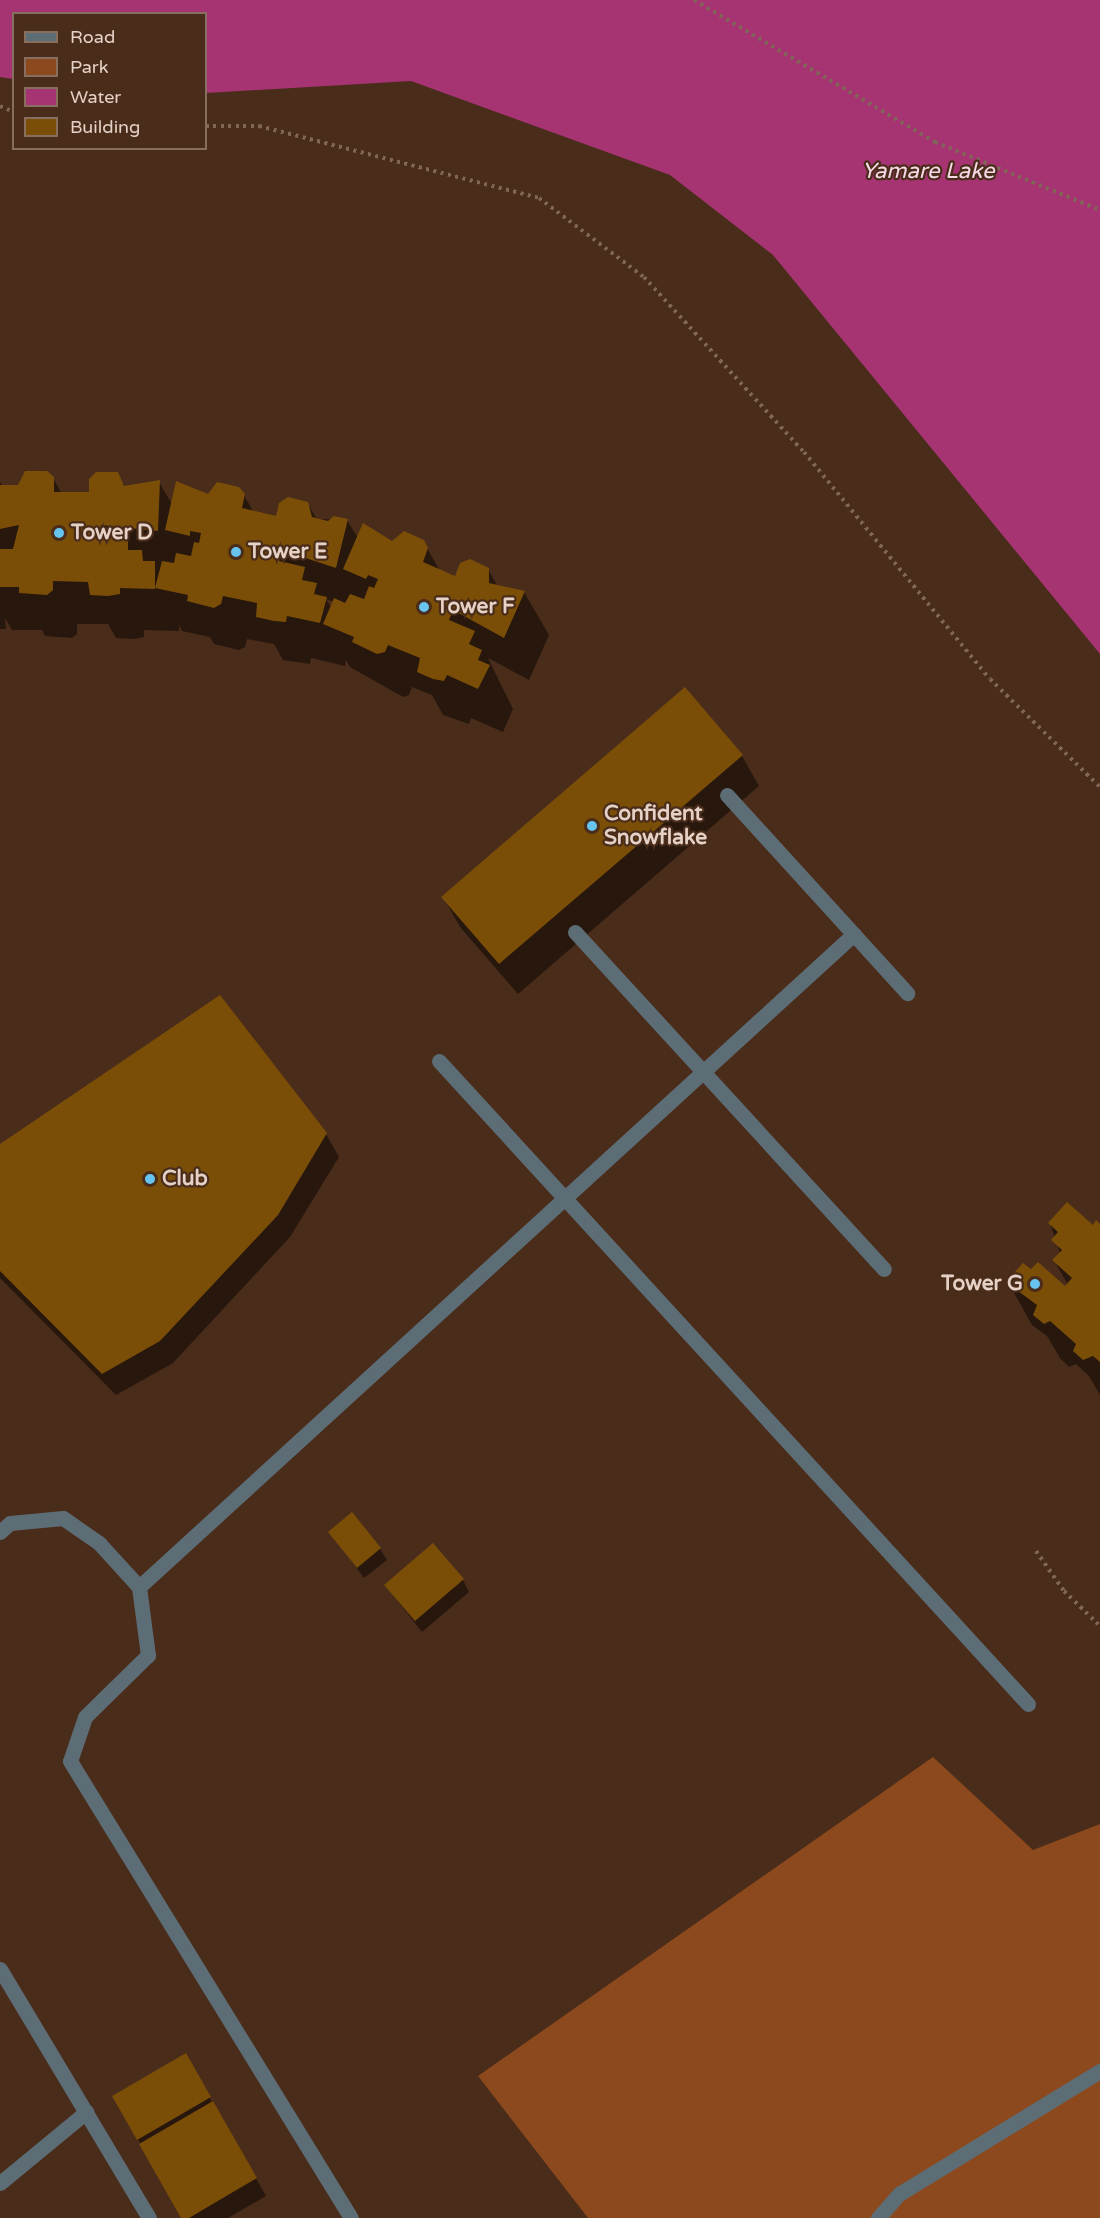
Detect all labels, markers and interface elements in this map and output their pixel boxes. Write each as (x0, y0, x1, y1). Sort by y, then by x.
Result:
legend (12, 12, 207, 150)
text: Road (70, 26, 115, 48)
text: Park (70, 56, 108, 78)
text: Water (70, 86, 121, 108)
text: Building (70, 116, 140, 138)
water label: Yamare Lake (862, 159, 994, 185)
place label: Tower D (71, 520, 153, 546)
marker: Tower D (52, 526, 66, 540)
place label: Tower E (248, 539, 327, 565)
marker: Tower E (229, 545, 243, 559)
place label: Tower F (436, 594, 515, 620)
marker: Tower F (417, 600, 431, 614)
place label: Confident Snowflake (604, 801, 707, 851)
marker: Confident Snowflake (585, 819, 599, 833)
place label: Club (162, 1166, 208, 1192)
marker: Club (143, 1172, 157, 1186)
place label: Tower G (941, 1271, 1023, 1297)
marker: Tower G (1028, 1277, 1042, 1291)

